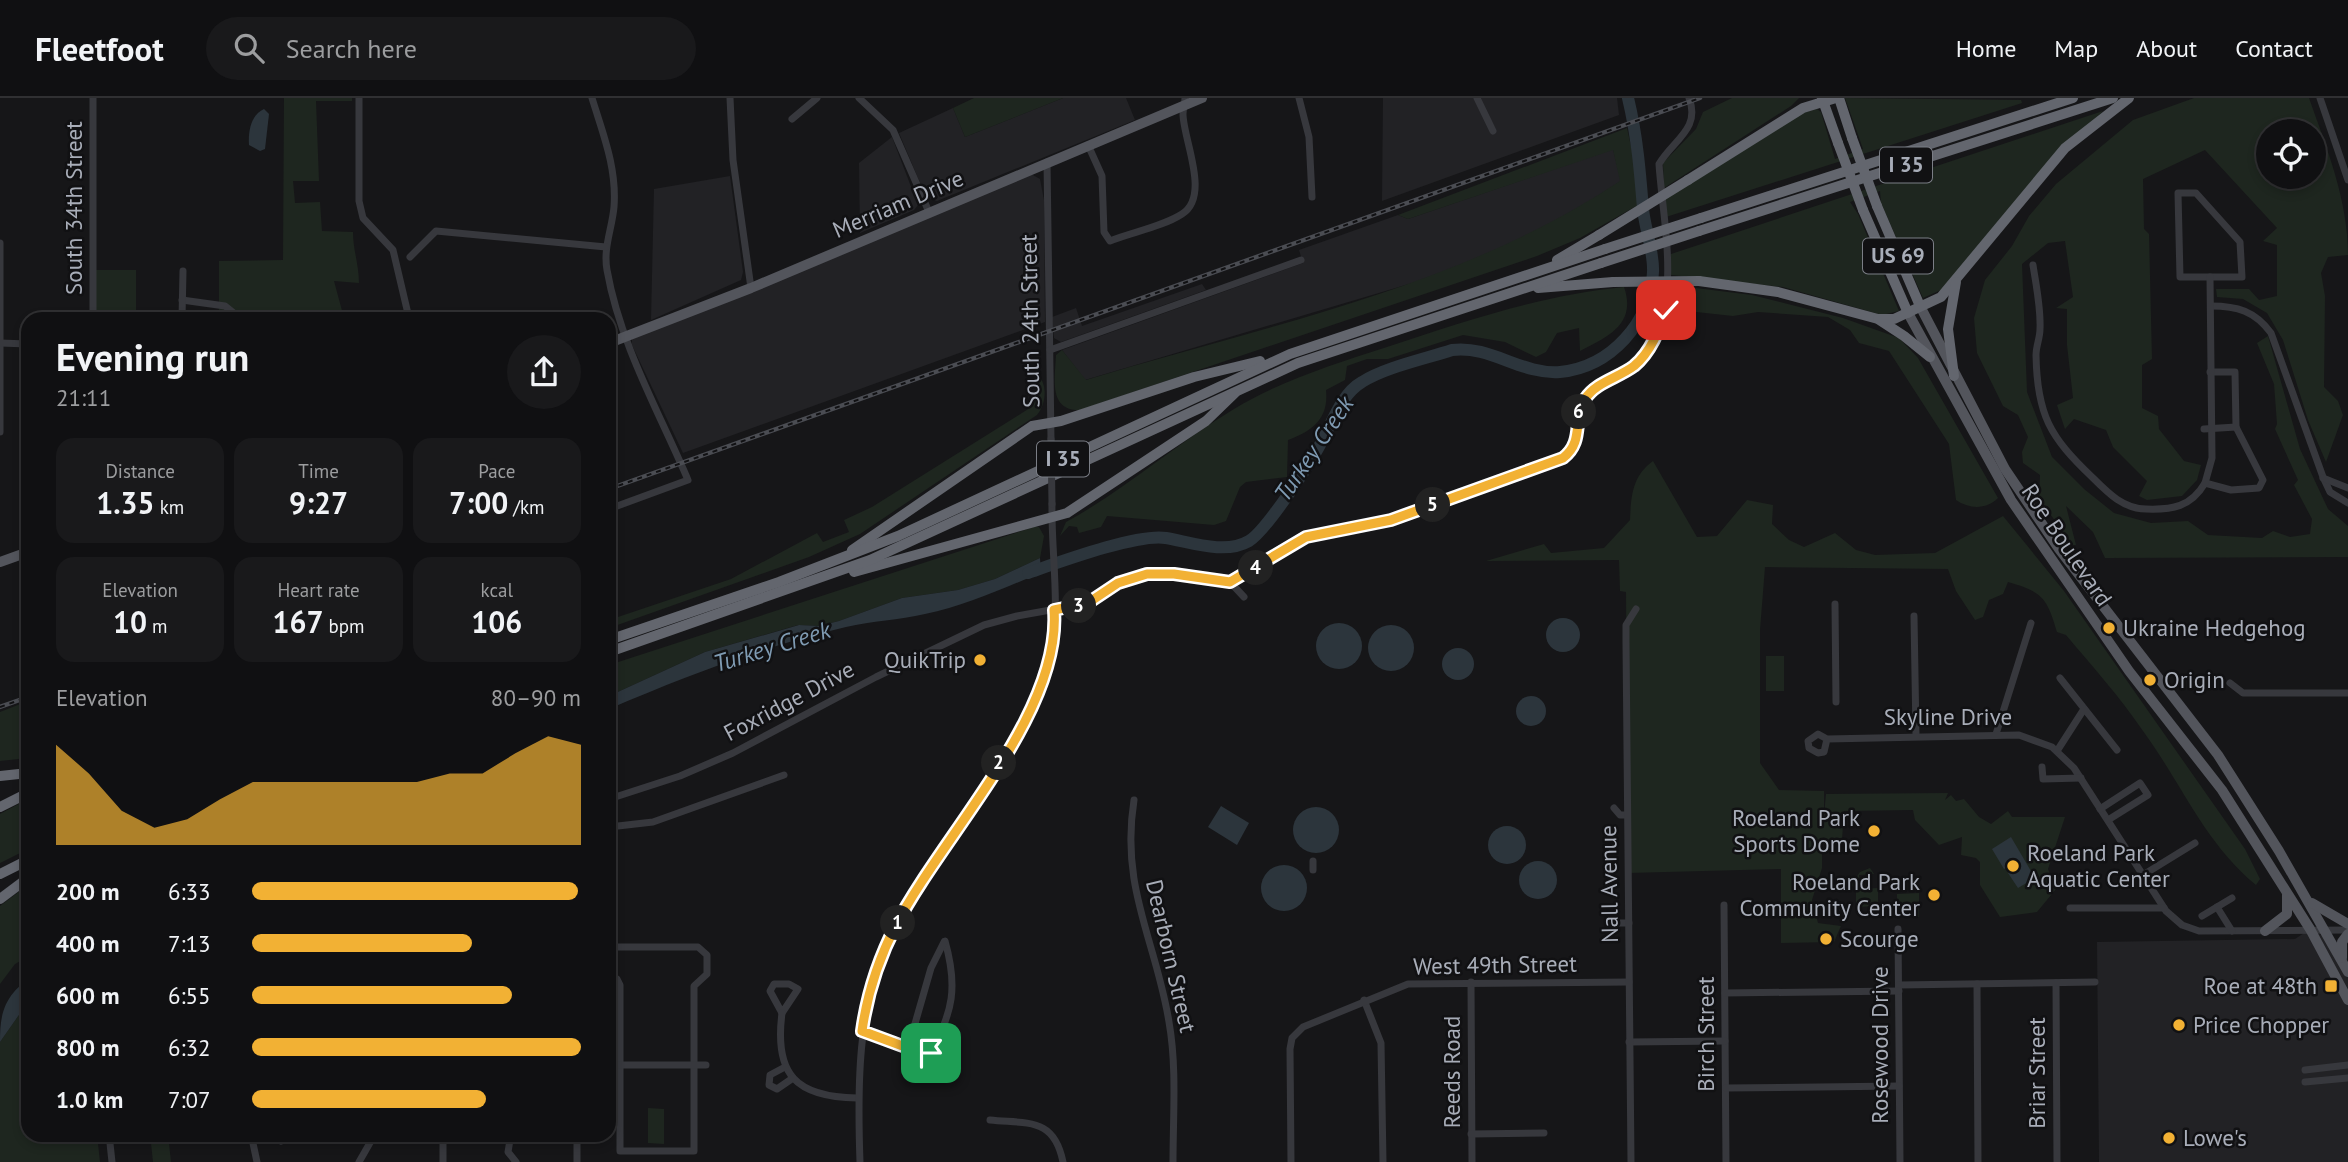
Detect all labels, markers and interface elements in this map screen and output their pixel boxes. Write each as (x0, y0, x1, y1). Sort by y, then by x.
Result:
search box (206, 17, 696, 80)
text: Fleetfoot (35, 27, 164, 70)
icon: search (230, 29, 268, 67)
text: Search here (286, 32, 417, 65)
text: Home (1956, 33, 2016, 64)
text: Map (2054, 33, 2098, 64)
text: About (2136, 33, 2197, 64)
text: Contact (2235, 33, 2313, 64)
map controls (2256, 119, 2326, 189)
button: locate (2256, 119, 2326, 189)
street label: South 34th Street (59, 121, 88, 295)
road number: I 35 (1880, 148, 1932, 182)
street label: Merriam Drive (828, 163, 968, 244)
street label: South 24th Street (1013, 234, 1046, 408)
road number: US 69 (1863, 238, 1933, 274)
pin (1636, 280, 1696, 340)
icon: check (1647, 291, 1685, 329)
text: Evening run (56, 332, 249, 381)
button: share (507, 335, 581, 409)
text: 21:11 (56, 383, 111, 412)
water label: Turkey Creek (1267, 389, 1361, 508)
pin: 6 (1562, 394, 1596, 430)
text: 6 (1573, 399, 1584, 423)
road number: I 35 (1037, 442, 1089, 476)
text: Distance (105, 459, 175, 483)
text: Time (298, 459, 339, 483)
text: Pace (478, 459, 515, 483)
street label: Roe Boulevard (2016, 478, 2119, 611)
text: 1.35 (96, 483, 155, 522)
text: 9:27 (289, 483, 348, 522)
text: 7:00 (449, 483, 508, 522)
pin: 5 (1416, 488, 1450, 522)
text: 5 (1427, 492, 1438, 516)
text: km (155, 495, 184, 519)
text: /km (508, 495, 545, 519)
pin: 4 (1238, 550, 1274, 586)
text: 4 (1250, 555, 1261, 579)
text: Elevation (102, 578, 178, 602)
text: Heart rate (277, 578, 360, 602)
text: kcal (481, 578, 513, 602)
pin: 3 (1062, 588, 1096, 624)
text: 3 (1073, 593, 1084, 617)
text: 10 (113, 602, 147, 641)
text: 167 (272, 602, 323, 641)
text: 106 (471, 602, 522, 641)
place label: Ukraine Hedgehog (2123, 613, 2306, 642)
text: m (147, 614, 167, 638)
text: bpm (323, 614, 365, 638)
water label: Turkey Creek (709, 614, 835, 679)
marker: Ukraine Hedgehog (2101, 620, 2117, 636)
place label: QuikTrip (884, 645, 966, 674)
marker: QuikTrip (972, 652, 988, 668)
street label: Foxridge Drive (719, 654, 859, 747)
place label: Origin (2164, 665, 2225, 694)
marker: Origin (2142, 672, 2158, 688)
text: Elevation (56, 683, 148, 712)
text: 80–90 m (491, 683, 581, 712)
street label: Skyline Drive (1884, 702, 2012, 731)
pin: 2 (982, 746, 1016, 780)
text: 2 (993, 750, 1004, 774)
place label: Roeland Park Sports Dome (1732, 803, 1860, 858)
marker: Roeland Park Sports Dome (1866, 823, 1882, 839)
street label: Nall Avenue (1593, 825, 1624, 943)
place label: Roeland Park Aquatic Center (2027, 838, 2170, 893)
marker: Roeland Park Aquatic Center (2005, 858, 2021, 874)
place label: Roeland Park Community Center (1739, 867, 1920, 922)
text: 200 m (56, 877, 119, 906)
text: 6:33 (168, 877, 211, 906)
street label: Dearborn Street (1140, 877, 1203, 1035)
marker: Roeland Park Community Center (1926, 887, 1942, 903)
pin: 1 (880, 906, 916, 940)
text: 1 (892, 910, 903, 934)
place label: Scourge (1840, 924, 1919, 953)
text: 400 m (56, 929, 119, 958)
text: 7:13 (168, 929, 211, 958)
marker: Scourge (1818, 931, 1834, 947)
street label: West 49th Street (1413, 949, 1577, 980)
street label: Rosewood Drive (1865, 966, 1894, 1124)
place label: Roe at 48th (2203, 971, 2317, 1000)
street label: Birch Street (1691, 976, 1720, 1092)
marker: Roe at 48th (2323, 978, 2339, 994)
text: 600 m (56, 981, 119, 1010)
text: 6:55 (168, 981, 211, 1010)
place label: Price Chopper (2193, 1010, 2329, 1039)
street label: Reeds Road (1437, 1016, 1466, 1128)
street label: Briar Street (2022, 1017, 2051, 1129)
marker: Price Chopper (2171, 1017, 2187, 1033)
pin (901, 1023, 961, 1083)
text: 800 m (56, 1033, 119, 1062)
text: 6:32 (168, 1033, 211, 1062)
icon: arrive (912, 1034, 950, 1072)
text: 1.0 km (56, 1085, 123, 1114)
text: 7:07 (168, 1085, 211, 1114)
place label: Lowe's (2183, 1123, 2247, 1152)
marker: Lowe's (2161, 1130, 2177, 1146)

